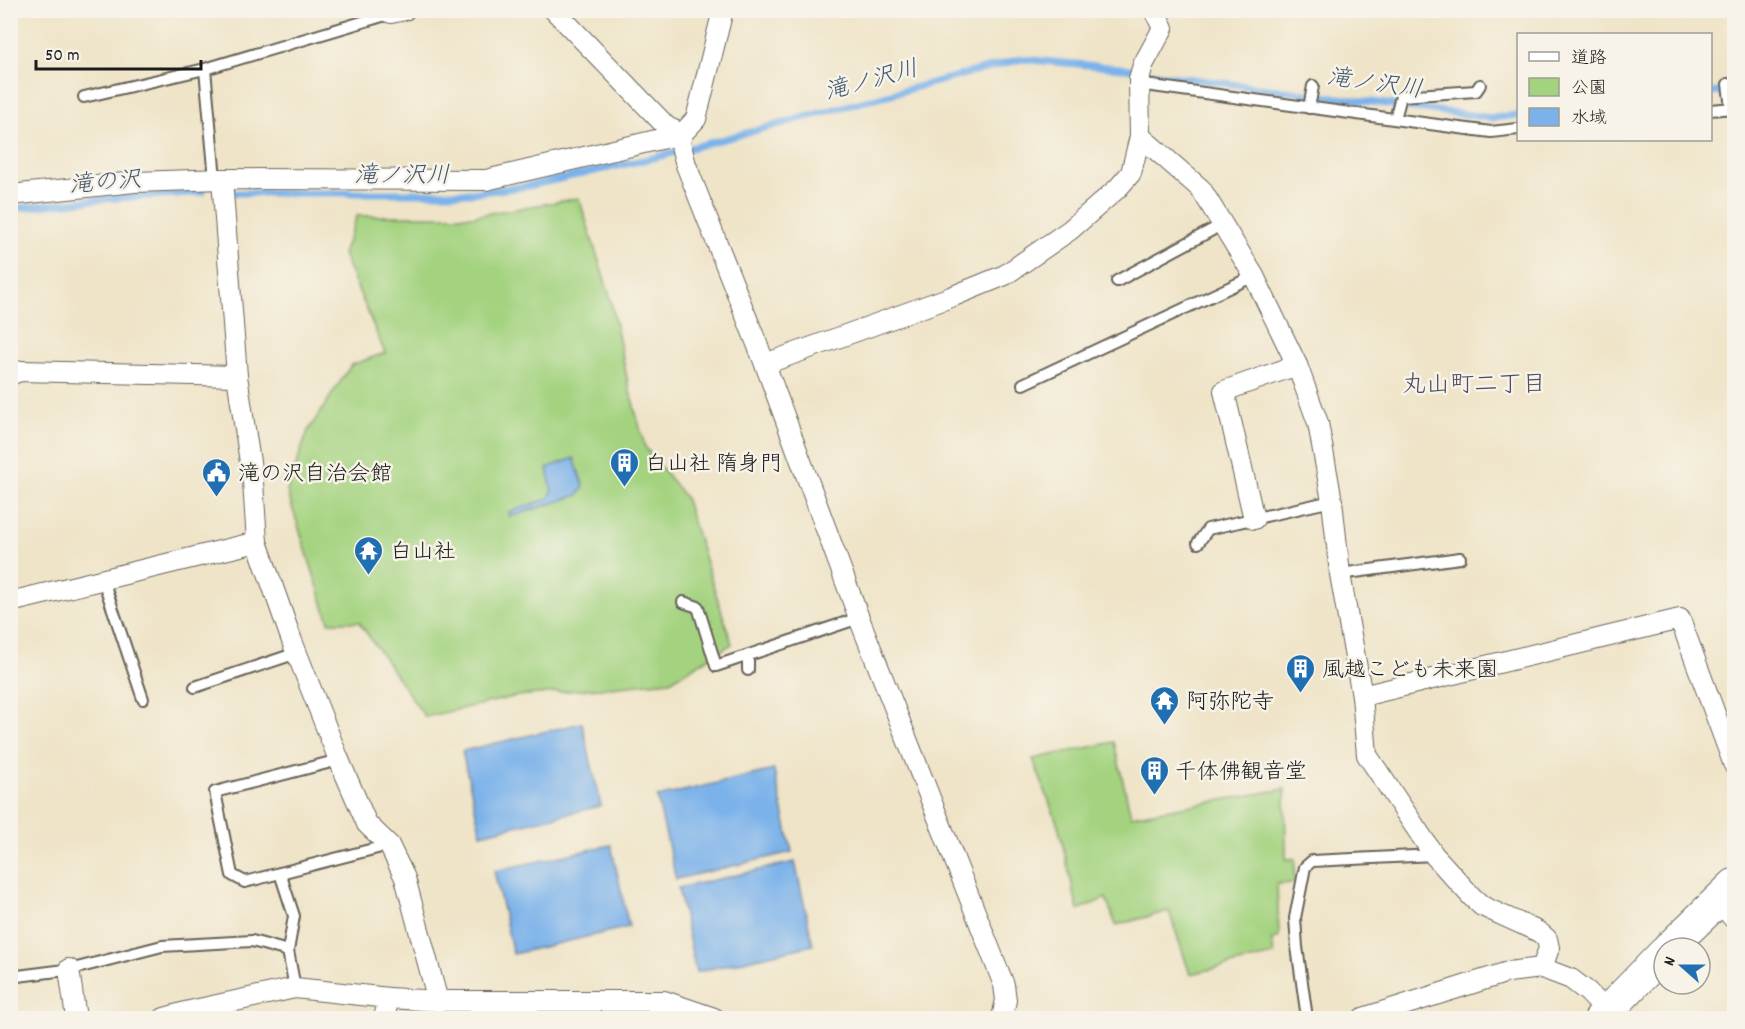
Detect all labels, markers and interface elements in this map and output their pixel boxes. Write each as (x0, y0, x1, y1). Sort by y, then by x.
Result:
scale bar (36, 33, 201, 71)
legend (1517, 33, 1712, 141)
text: 50 m (45, 44, 80, 69)
text: 道路 (1571, 47, 1607, 72)
water label: 滝ノ沢川 (821, 53, 923, 111)
water label: 滝ノ沢川 (1325, 61, 1424, 108)
text: 公園 (1571, 77, 1607, 102)
text: 水域 (1571, 107, 1607, 132)
water label: 滝ノ沢川 (354, 160, 450, 194)
water label: 滝の沢 (68, 164, 144, 204)
district label: 丸山町二丁目 (1402, 369, 1546, 403)
building icon: 白山社 隋身門 (608, 446, 640, 488)
place label: 白山社 隋身門 (645, 450, 782, 481)
public building icon: 滝の沢自治会館 (201, 456, 233, 498)
place label: 滝の沢自治会館 (238, 460, 392, 491)
temple icon: 白山社 (353, 534, 385, 576)
place label: 白山社 (390, 538, 456, 569)
building icon: 風越こども未来園 (1285, 652, 1317, 694)
place label: 風越こども未来園 (1322, 656, 1498, 687)
temple icon: 阿弥陀寺 (1149, 684, 1181, 726)
place label: 阿弥陀寺 (1186, 688, 1274, 719)
building icon: 千体佛観音堂 (1138, 754, 1170, 796)
place label: 千体佛観音堂 (1175, 758, 1307, 789)
north arrow (1652, 936, 1712, 996)
text: N (1658, 954, 1683, 969)

